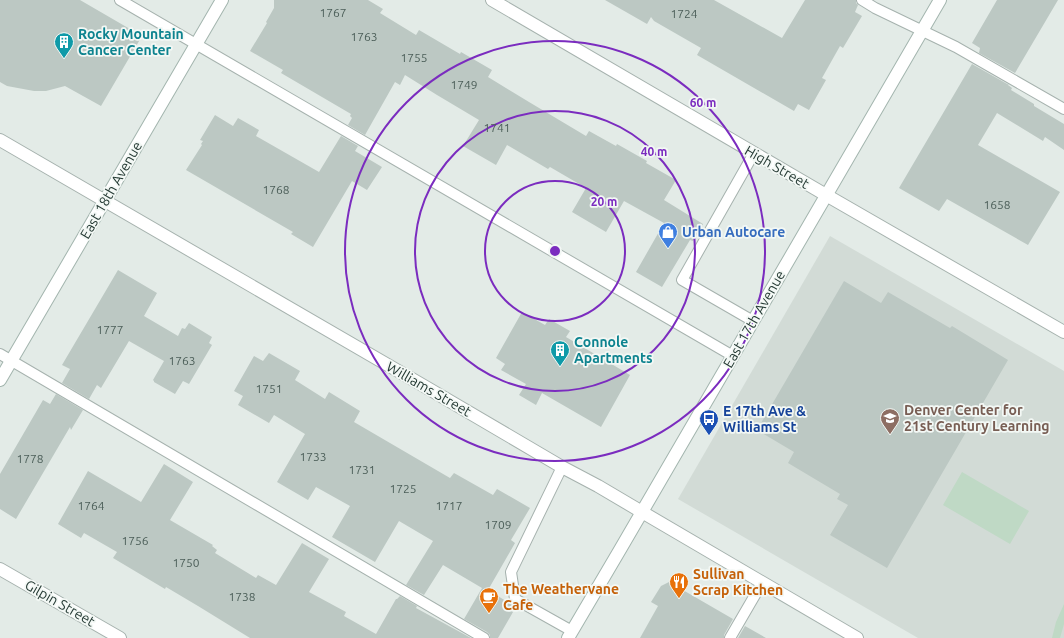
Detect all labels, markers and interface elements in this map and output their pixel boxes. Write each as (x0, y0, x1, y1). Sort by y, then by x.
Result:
house number: 1767 (319, 6, 347, 19)
house number: 1724 (670, 7, 698, 20)
place label: Rocky Mountain Cancer Center (78, 26, 184, 58)
house number: 1763 (350, 30, 378, 43)
building icon: Rocky Mountain Cancer Center (53, 31, 75, 59)
house number: 1755 (400, 51, 428, 64)
house number: 1749 (450, 78, 478, 91)
text: 60 m (690, 96, 716, 109)
house number: 1741 (483, 121, 511, 134)
street label: East 18th Avenue (77, 139, 145, 241)
street label: High Street (742, 142, 812, 192)
text: 40 m (641, 145, 667, 158)
house number: 1768 (262, 183, 290, 196)
text: 20 m (591, 195, 617, 208)
house number: 1658 (983, 198, 1011, 211)
shop icon: Urban Autocare (657, 221, 679, 249)
place label: Urban Autocare (682, 224, 785, 240)
centre of rings (548, 244, 562, 258)
street label: East 17th Avenue (720, 268, 788, 370)
house number: 1777 (96, 323, 124, 336)
place label: Connole Apartments (574, 334, 653, 366)
building icon: Connole Apartments (549, 339, 571, 367)
house number: 1763 (168, 354, 196, 367)
street label: Williams Street (384, 358, 475, 420)
house number: 1751 (255, 382, 283, 395)
place label: Denver Center for 21st Century Learning (904, 402, 1050, 434)
place label: E 17th Ave & Williams St (723, 403, 806, 435)
school or university icon: Denver Center for 21st Century Learning (879, 407, 901, 435)
bus stop icon: E 17th Ave & Williams St (698, 408, 720, 436)
house number: 1733 (299, 450, 327, 463)
house number: 1778 (16, 452, 44, 465)
house number: 1731 (348, 463, 376, 476)
house number: 1725 (389, 482, 417, 495)
house number: 1764 (77, 499, 105, 512)
house number: 1717 (435, 499, 463, 512)
house number: 1709 (484, 518, 512, 531)
house number: 1756 (121, 534, 149, 547)
house number: 1750 (172, 556, 200, 569)
place label: Sullivan Scrap Kitchen (693, 566, 783, 598)
restaurant icon: Sullivan Scrap Kitchen (668, 571, 690, 599)
street label: Gilpin Street (22, 577, 98, 630)
place label: The Weathervane Cafe (503, 581, 619, 613)
cafe icon: The Weathervane Cafe (478, 586, 500, 614)
house number: 1738 (228, 590, 256, 603)

